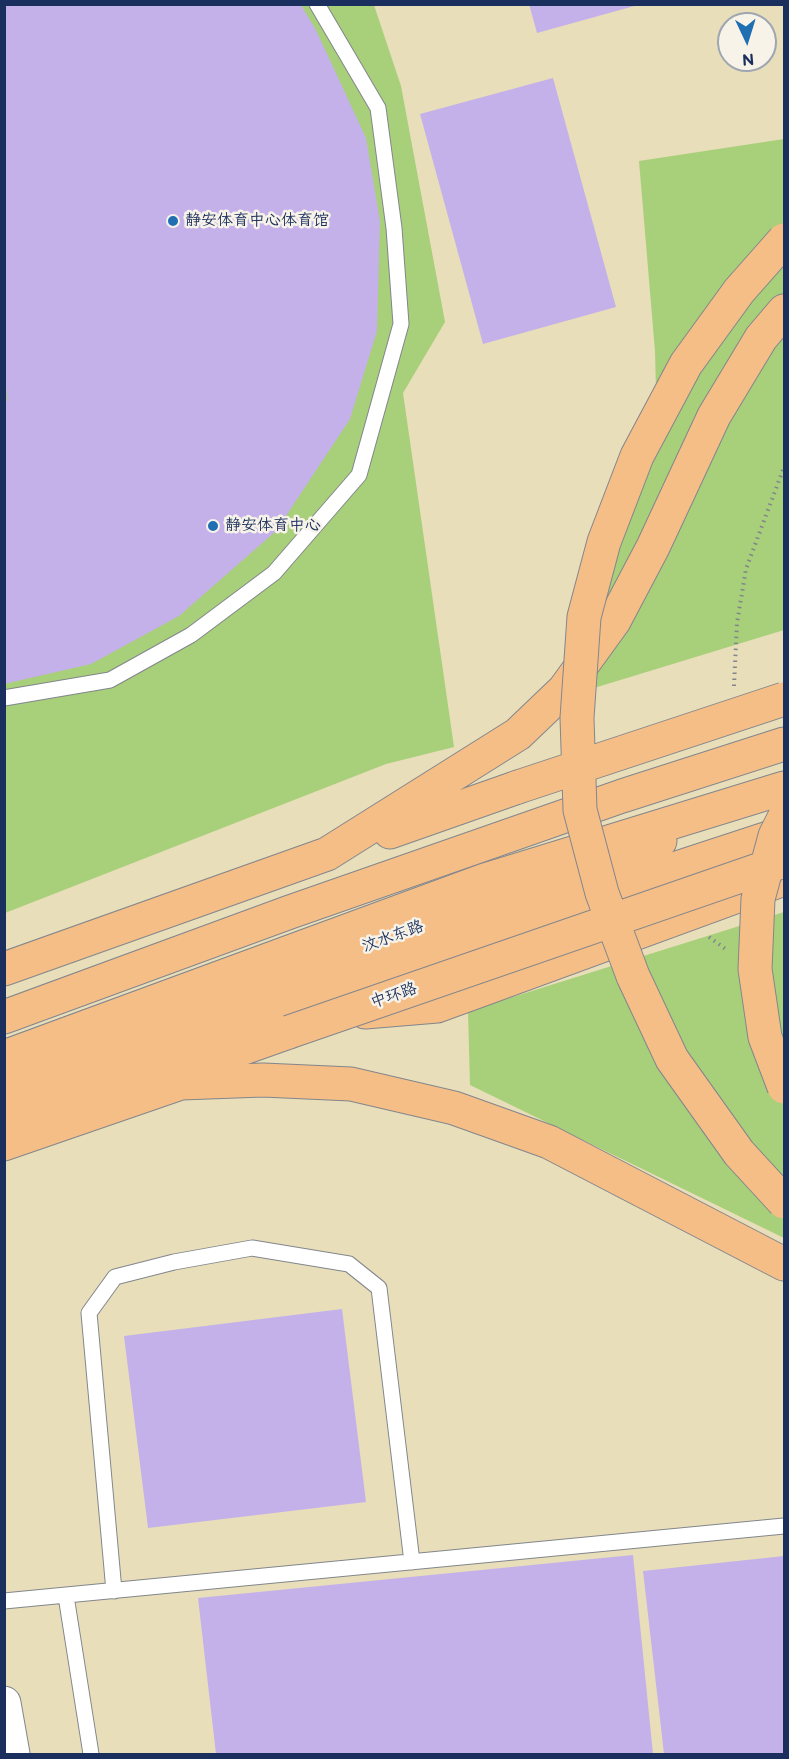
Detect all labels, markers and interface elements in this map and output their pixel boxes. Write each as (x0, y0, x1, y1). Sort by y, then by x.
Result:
north arrow (717, 12, 777, 72)
text: N (741, 49, 755, 68)
place label: 静安体育中心体育馆 (185, 211, 329, 231)
marker: 静安体育中心体育馆 (166, 214, 180, 228)
place label: 静安体育中心 (225, 516, 321, 536)
marker: 静安体育中心 (206, 519, 220, 533)
street label: 汶水东路 (360, 917, 426, 957)
street label: 中环路 (368, 979, 420, 1013)

